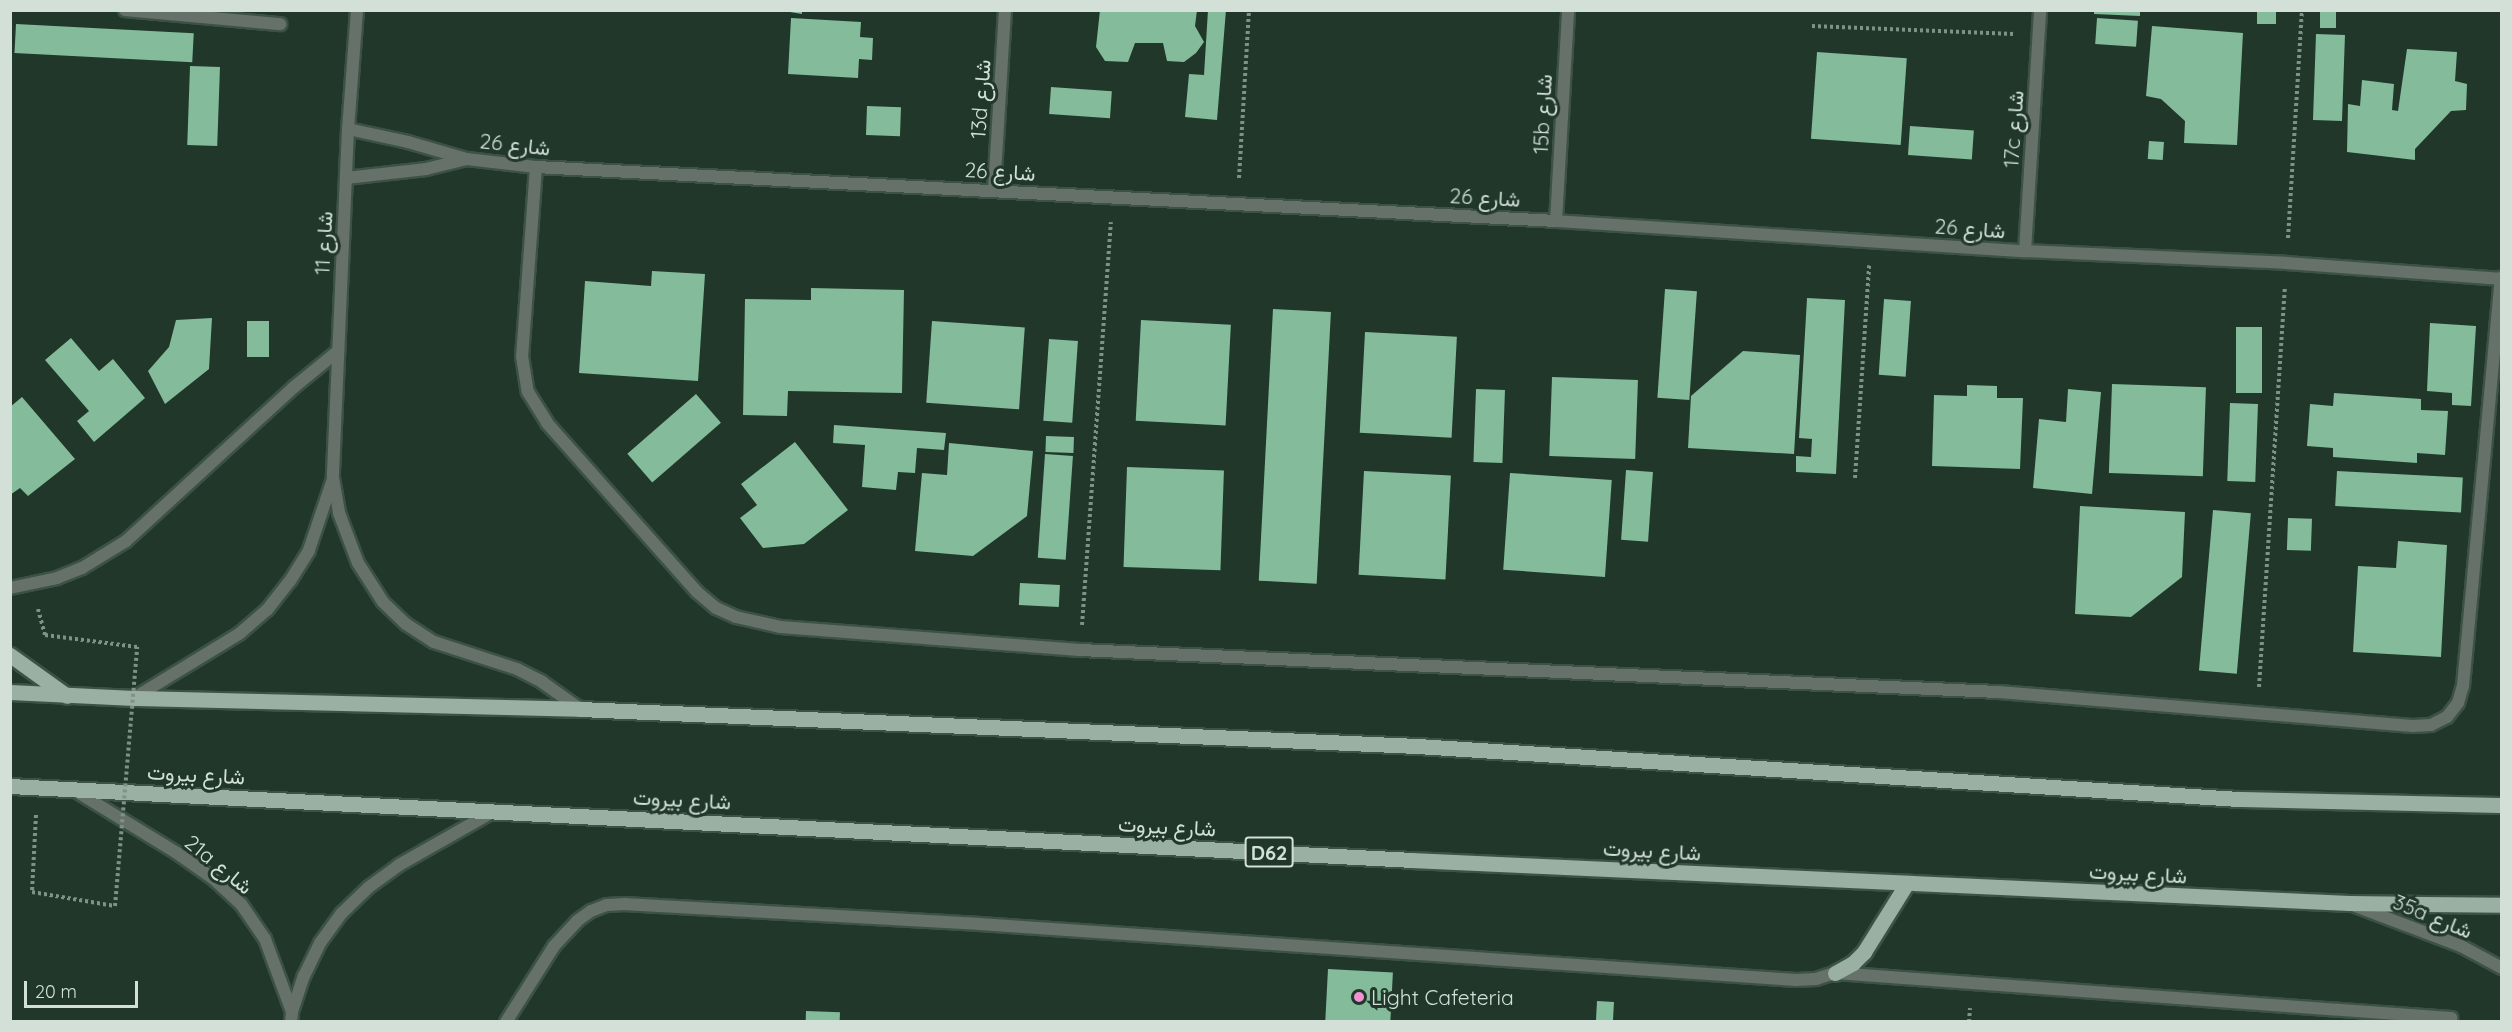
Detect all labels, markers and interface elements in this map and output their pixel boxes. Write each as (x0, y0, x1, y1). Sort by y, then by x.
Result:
street label: 13d شارع (965, 58, 995, 140)
street label: 15b شارع (1527, 73, 1557, 155)
street label: 17c شارع (1998, 90, 2028, 168)
street label: شارع 26 (478, 128, 552, 160)
street label: شارع 26 (964, 157, 1036, 185)
street label: شارع 26 (1449, 183, 1521, 211)
street label: شارع 11 (309, 211, 337, 275)
street label: شارع 26 (1934, 213, 2006, 243)
street label: شارع بيروت (146, 759, 246, 789)
street label: شارع بيروت (632, 784, 732, 814)
street label: شارع بيروت (1117, 811, 1217, 841)
street label: 21a شارع (180, 829, 258, 899)
road number: D62 (1244, 835, 1294, 869)
street label: شارع بيروت (1602, 835, 1702, 865)
street label: شارع بيروت (2088, 858, 2188, 888)
street label: 35a شارع (2390, 889, 2476, 943)
scale bar (27, 969, 141, 1007)
text: 20 m (35, 980, 77, 1003)
place label: Light Cafeteria (1371, 984, 1514, 1010)
marker: Light Cafeteria (1352, 990, 1366, 1004)

